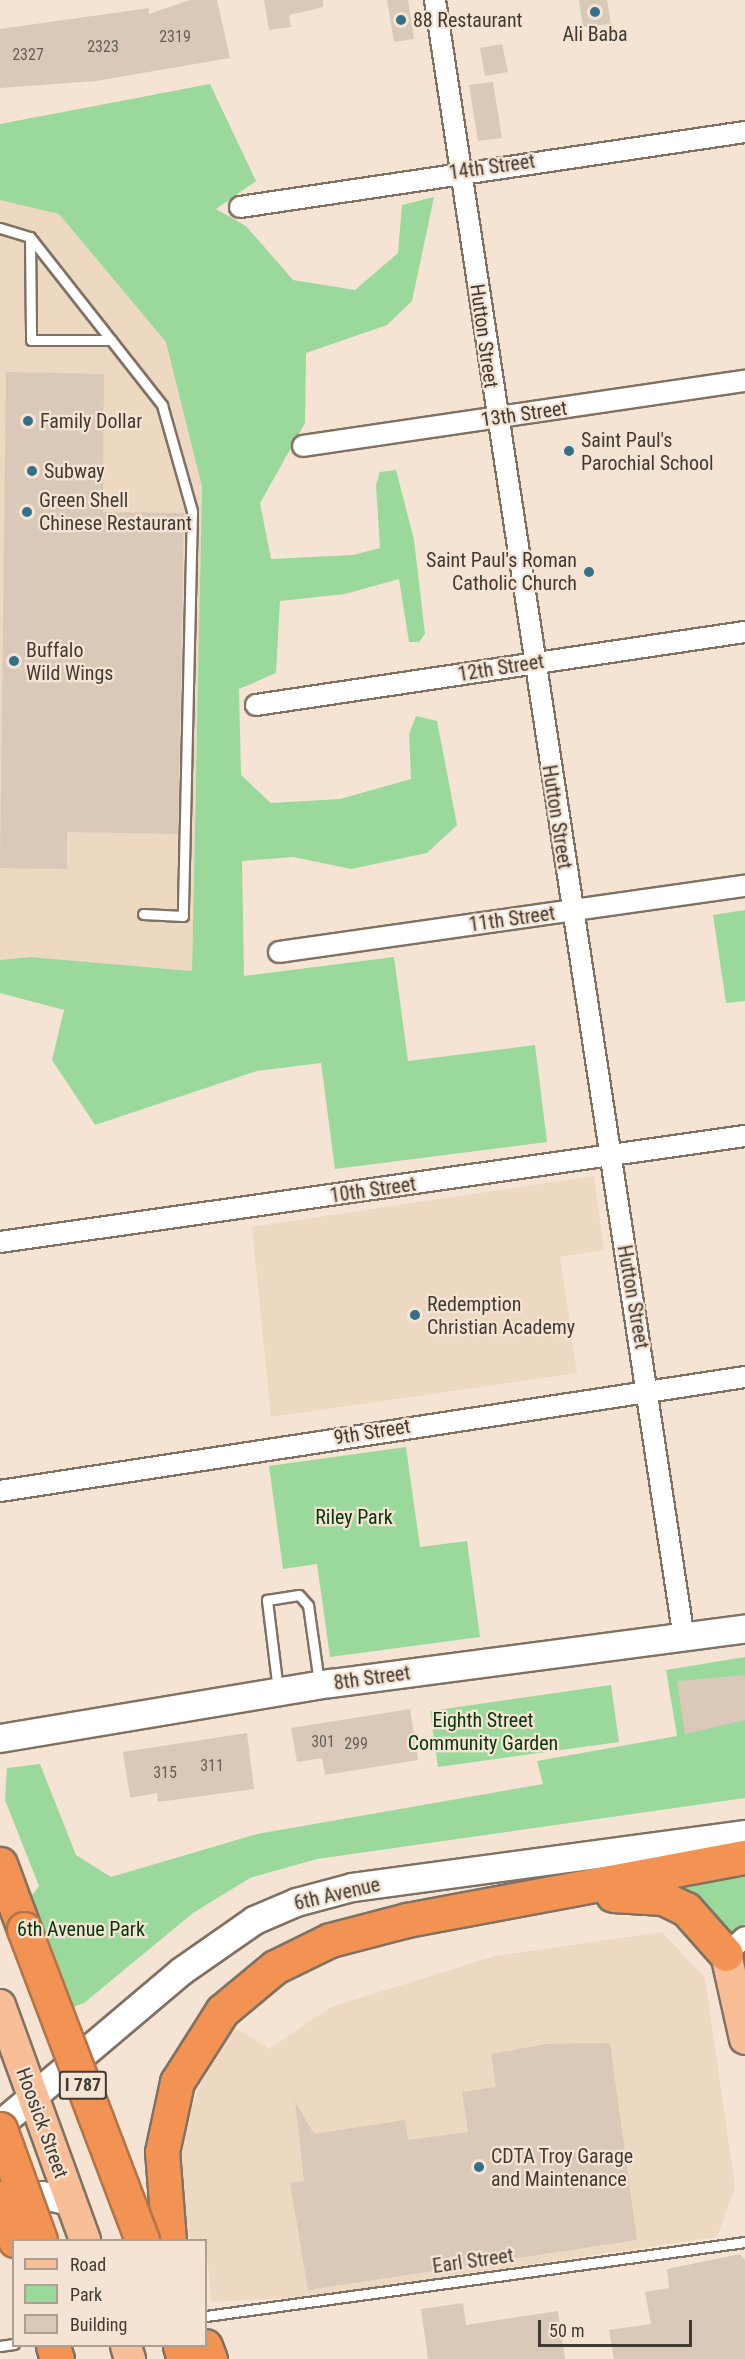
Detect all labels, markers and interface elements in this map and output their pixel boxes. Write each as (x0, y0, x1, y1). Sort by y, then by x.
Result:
marker: Ali Baba (588, 5, 602, 19)
place label: 88 Restaurant (413, 8, 523, 32)
marker: 88 Restaurant (394, 13, 408, 27)
place label: Ali Baba (562, 22, 628, 46)
house number: 2319 (159, 27, 191, 47)
house number: 2323 (87, 37, 119, 57)
house number: 2327 (12, 45, 44, 65)
street label: 14th Street (447, 149, 537, 185)
street label: Hutton Street (465, 282, 503, 390)
street label: 13th Street (479, 396, 569, 432)
place label: Family Dollar (40, 409, 142, 433)
marker: Family Dollar (21, 414, 35, 428)
place label: Saint Paul's Parochial School (581, 428, 714, 475)
marker: Saint Paul's Parochial School (562, 444, 576, 458)
place label: Subway (44, 459, 105, 483)
marker: Subway (25, 464, 39, 478)
place label: Green Shell Chinese Restaurant (39, 488, 192, 535)
marker: Green Shell Chinese Restaurant (20, 505, 34, 519)
place label: Saint Paul's Roman Catholic Church (426, 548, 577, 595)
marker: Saint Paul's Roman Catholic Church (582, 565, 596, 579)
place label: Buffalo Wild Wings (26, 638, 113, 685)
street label: 12th Street (456, 649, 546, 687)
marker: Buffalo Wild Wings (7, 654, 21, 668)
street label: Hutton Street (537, 763, 577, 871)
street label: 11th Street (467, 901, 557, 937)
street label: 10th Street (328, 1172, 418, 1208)
street label: Hutton Street (612, 1243, 654, 1351)
place label: Redemption Christian Academy (427, 1292, 575, 1339)
marker: Redemption Christian Academy (408, 1308, 422, 1322)
street label: 9th Street (332, 1414, 412, 1450)
park label: Riley Park (315, 1505, 393, 1529)
street label: 8th Street (332, 1661, 412, 1695)
park label: Eighth Street Community Garden (408, 1709, 558, 1756)
house number: 301 (311, 1732, 335, 1752)
house number: 299 (344, 1734, 368, 1754)
house number: 311 (200, 1756, 224, 1776)
house number: 315 (153, 1763, 177, 1783)
street label: 6th Avenue (292, 1872, 382, 1916)
park label: 6th Avenue Park (17, 1917, 145, 1941)
street label: Hoosick Street (11, 2064, 73, 2182)
road number: I 787 (58, 2070, 109, 2100)
place label: CDTA Troy Garage and Maintenance (491, 2144, 634, 2191)
marker: CDTA Troy Garage and Maintenance (472, 2160, 486, 2174)
legend (12, 2239, 207, 2347)
street label: Earl Street (431, 2243, 515, 2279)
text: Road (70, 2254, 106, 2275)
text: Park (70, 2284, 102, 2305)
scale bar (541, 2308, 696, 2346)
text: Building (70, 2314, 127, 2335)
text: 50 m (549, 2320, 584, 2341)

